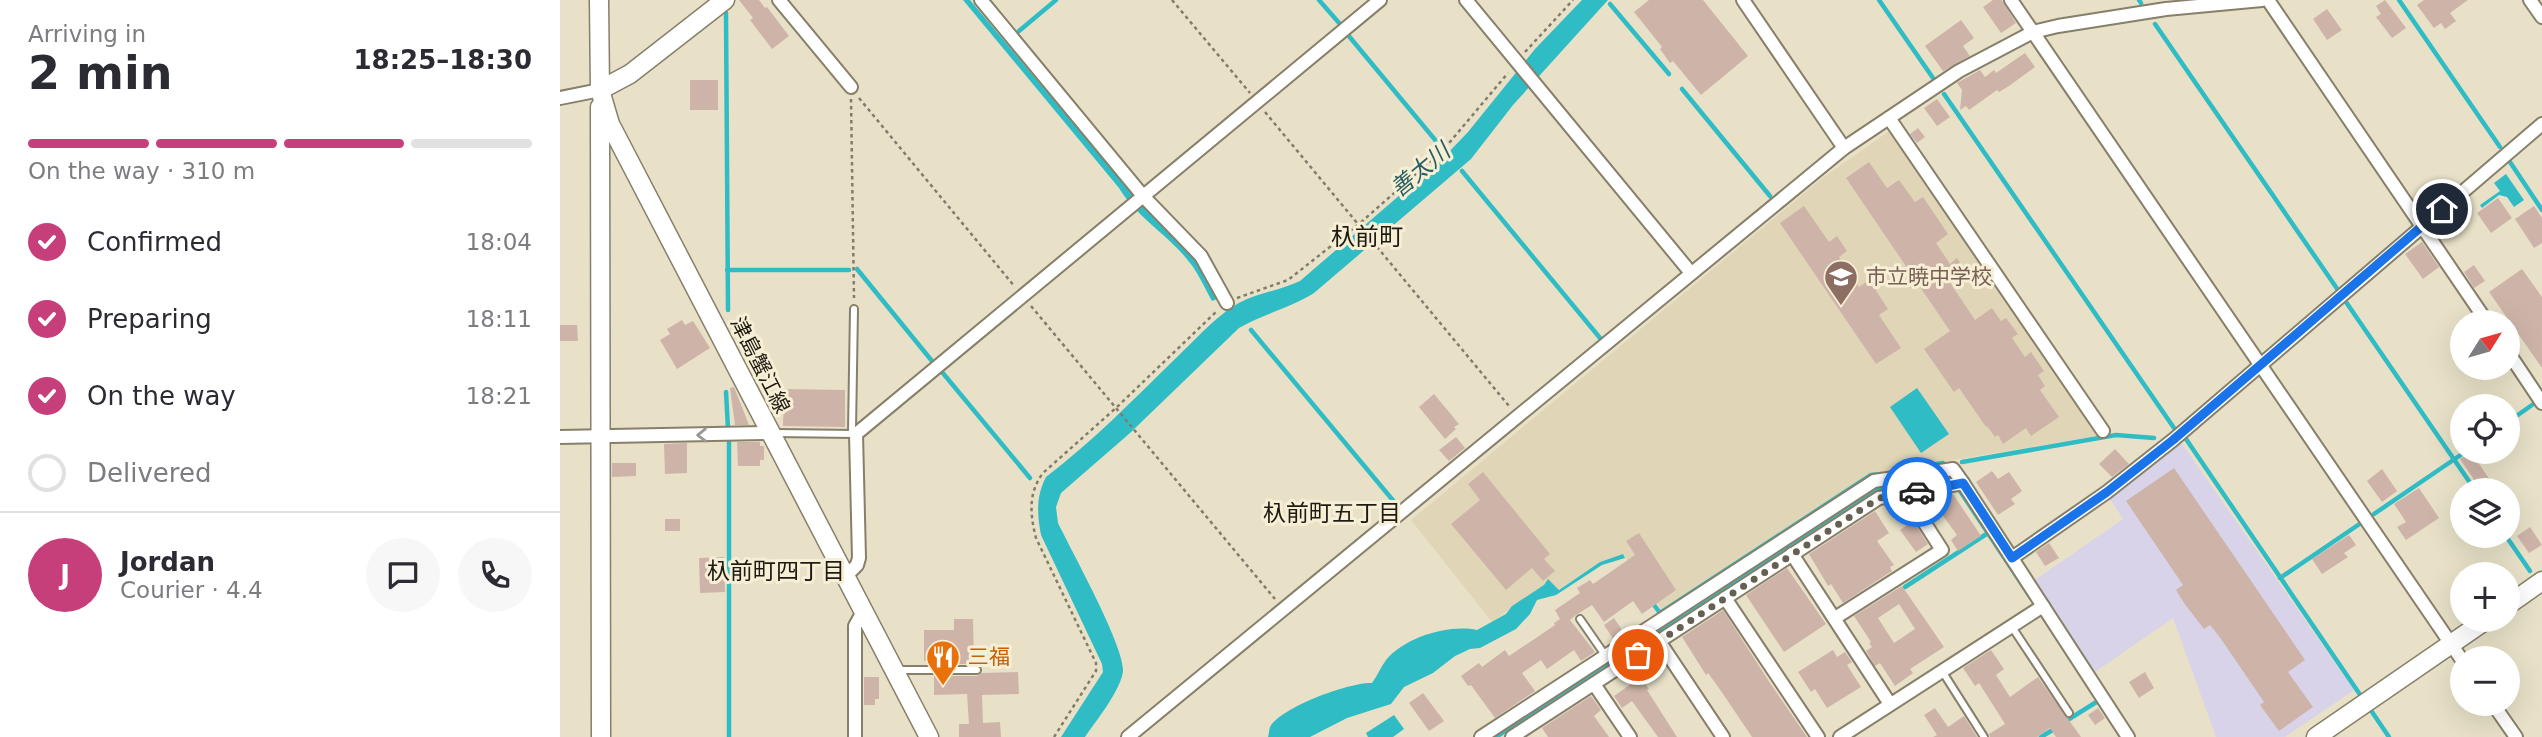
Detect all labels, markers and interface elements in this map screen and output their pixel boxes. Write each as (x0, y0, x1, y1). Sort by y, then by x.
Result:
text: Arriving in (28, 21, 146, 47)
text: 18:25–18:30 (353, 45, 532, 75)
text: 2 min (28, 46, 172, 100)
water label: 善太川 (1385, 136, 1457, 202)
text: On the way · 310 m (28, 158, 255, 184)
pin (2412, 179, 2472, 239)
icon: home (2423, 190, 2461, 228)
icon: check (28, 223, 66, 261)
district label: 杁前町 (1331, 223, 1403, 251)
text: Confirmed (87, 227, 222, 257)
text: 18:04 (466, 229, 532, 255)
school or university icon: 市立暁中学校 (1822, 258, 1860, 307)
place label: 市立暁中学校 (1866, 265, 1992, 289)
icon: check (28, 300, 66, 338)
text: Preparing (87, 304, 212, 334)
text: 18:11 (466, 306, 532, 332)
north arrow (2450, 310, 2520, 380)
map controls (2450, 310, 2520, 716)
street label: 津島蟹江線 (725, 313, 795, 417)
icon: check (28, 377, 66, 415)
text: On the way (87, 381, 236, 411)
text: 18:21 (466, 383, 532, 409)
button: locate (2450, 394, 2520, 464)
one-way arrow (696, 427, 707, 442)
courier (1882, 457, 1952, 527)
text: Delivered (87, 458, 211, 488)
icon: car (1898, 473, 1936, 511)
button: layers (2450, 478, 2520, 548)
district label: 杁前町五丁目 (1263, 500, 1401, 526)
button: chat (366, 538, 440, 612)
button: phone (458, 538, 532, 612)
text: Jordan (120, 547, 215, 577)
district label: 杁前町四丁目 (707, 558, 845, 584)
text: J (60, 560, 70, 590)
button: + (2450, 562, 2520, 632)
text: Courier · 4.4 (120, 577, 263, 603)
pin (1608, 625, 1668, 685)
icon: bag (1619, 636, 1657, 674)
restaurant icon: 三福 (924, 638, 962, 687)
place label: 三福 (968, 645, 1010, 669)
button: − (2450, 646, 2520, 716)

